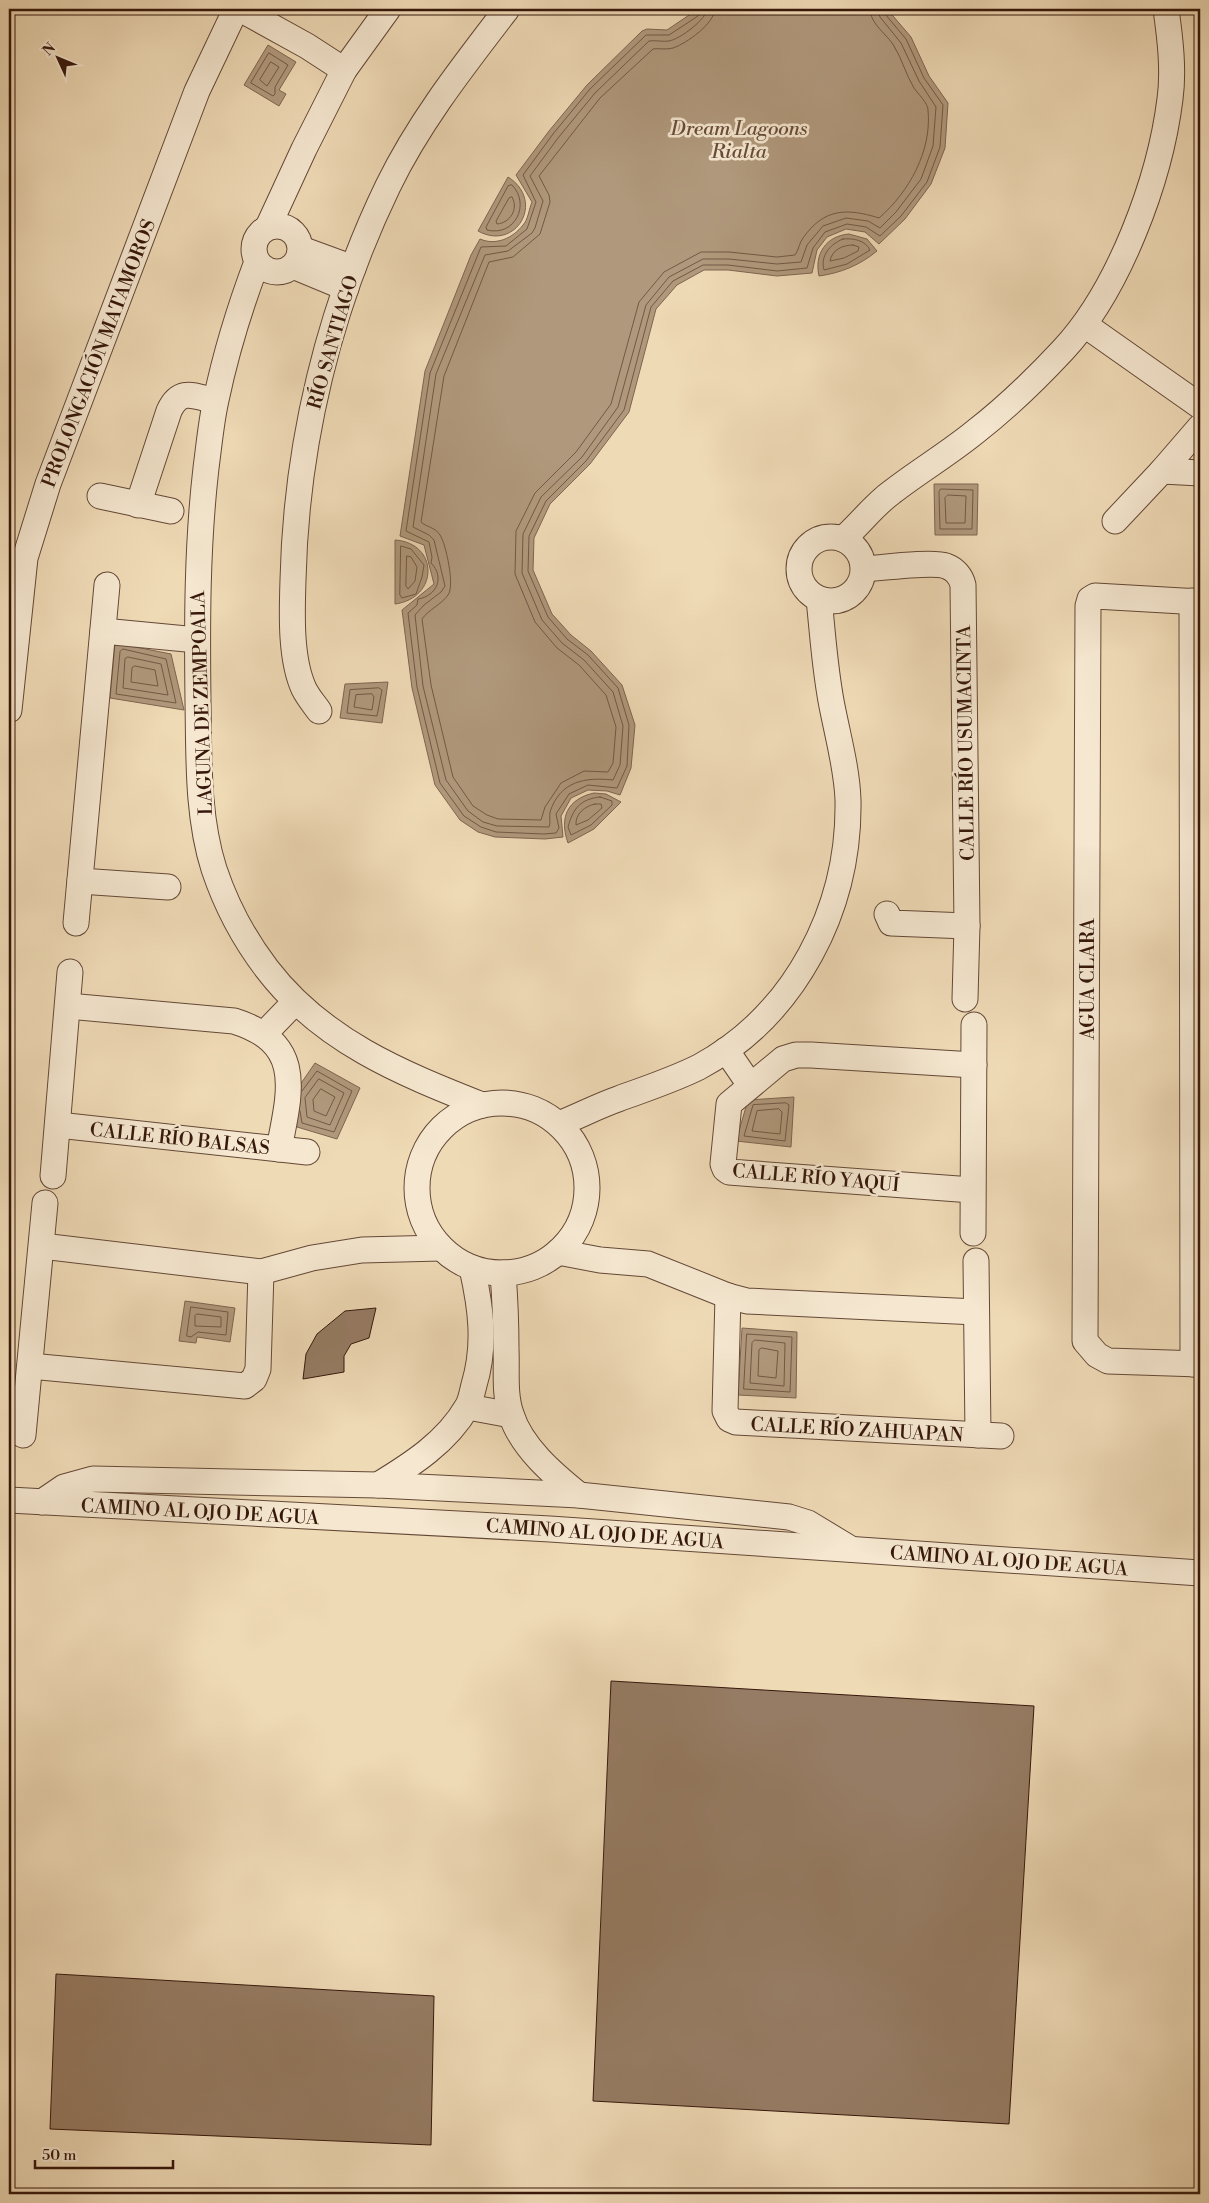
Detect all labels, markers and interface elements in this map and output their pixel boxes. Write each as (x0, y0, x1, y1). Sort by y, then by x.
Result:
north arrow (32, 32, 82, 82)
text: N (39, 39, 60, 60)
water label: Dream Lagoons Rialta (669, 117, 808, 165)
street label: PROLONGACIÓN MATAMOROS (36, 215, 161, 491)
street label: RÍO SANTIAGO (301, 272, 364, 412)
street label: LAGUNA DE ZEMPOALA (186, 589, 218, 816)
street label: CALLE RÍO USUMACINTA (951, 624, 980, 861)
street label: AGUA CLARA (1076, 917, 1100, 1041)
street label: CALLE RÍO BALSAS (89, 1117, 271, 1160)
street label: CALLE RÍO YAQUÍ (731, 1158, 901, 1197)
street label: CALLE RÍO ZAHUAPAN (750, 1411, 964, 1448)
street label: CAMINO AL OJO DE AGUA (80, 1494, 321, 1530)
street label: CAMINO AL OJO DE AGUA (485, 1514, 726, 1554)
street label: CAMINO AL OJO DE AGUA (889, 1541, 1130, 1581)
scale bar (35, 2138, 172, 2170)
text: 50 m (42, 2146, 76, 2165)

